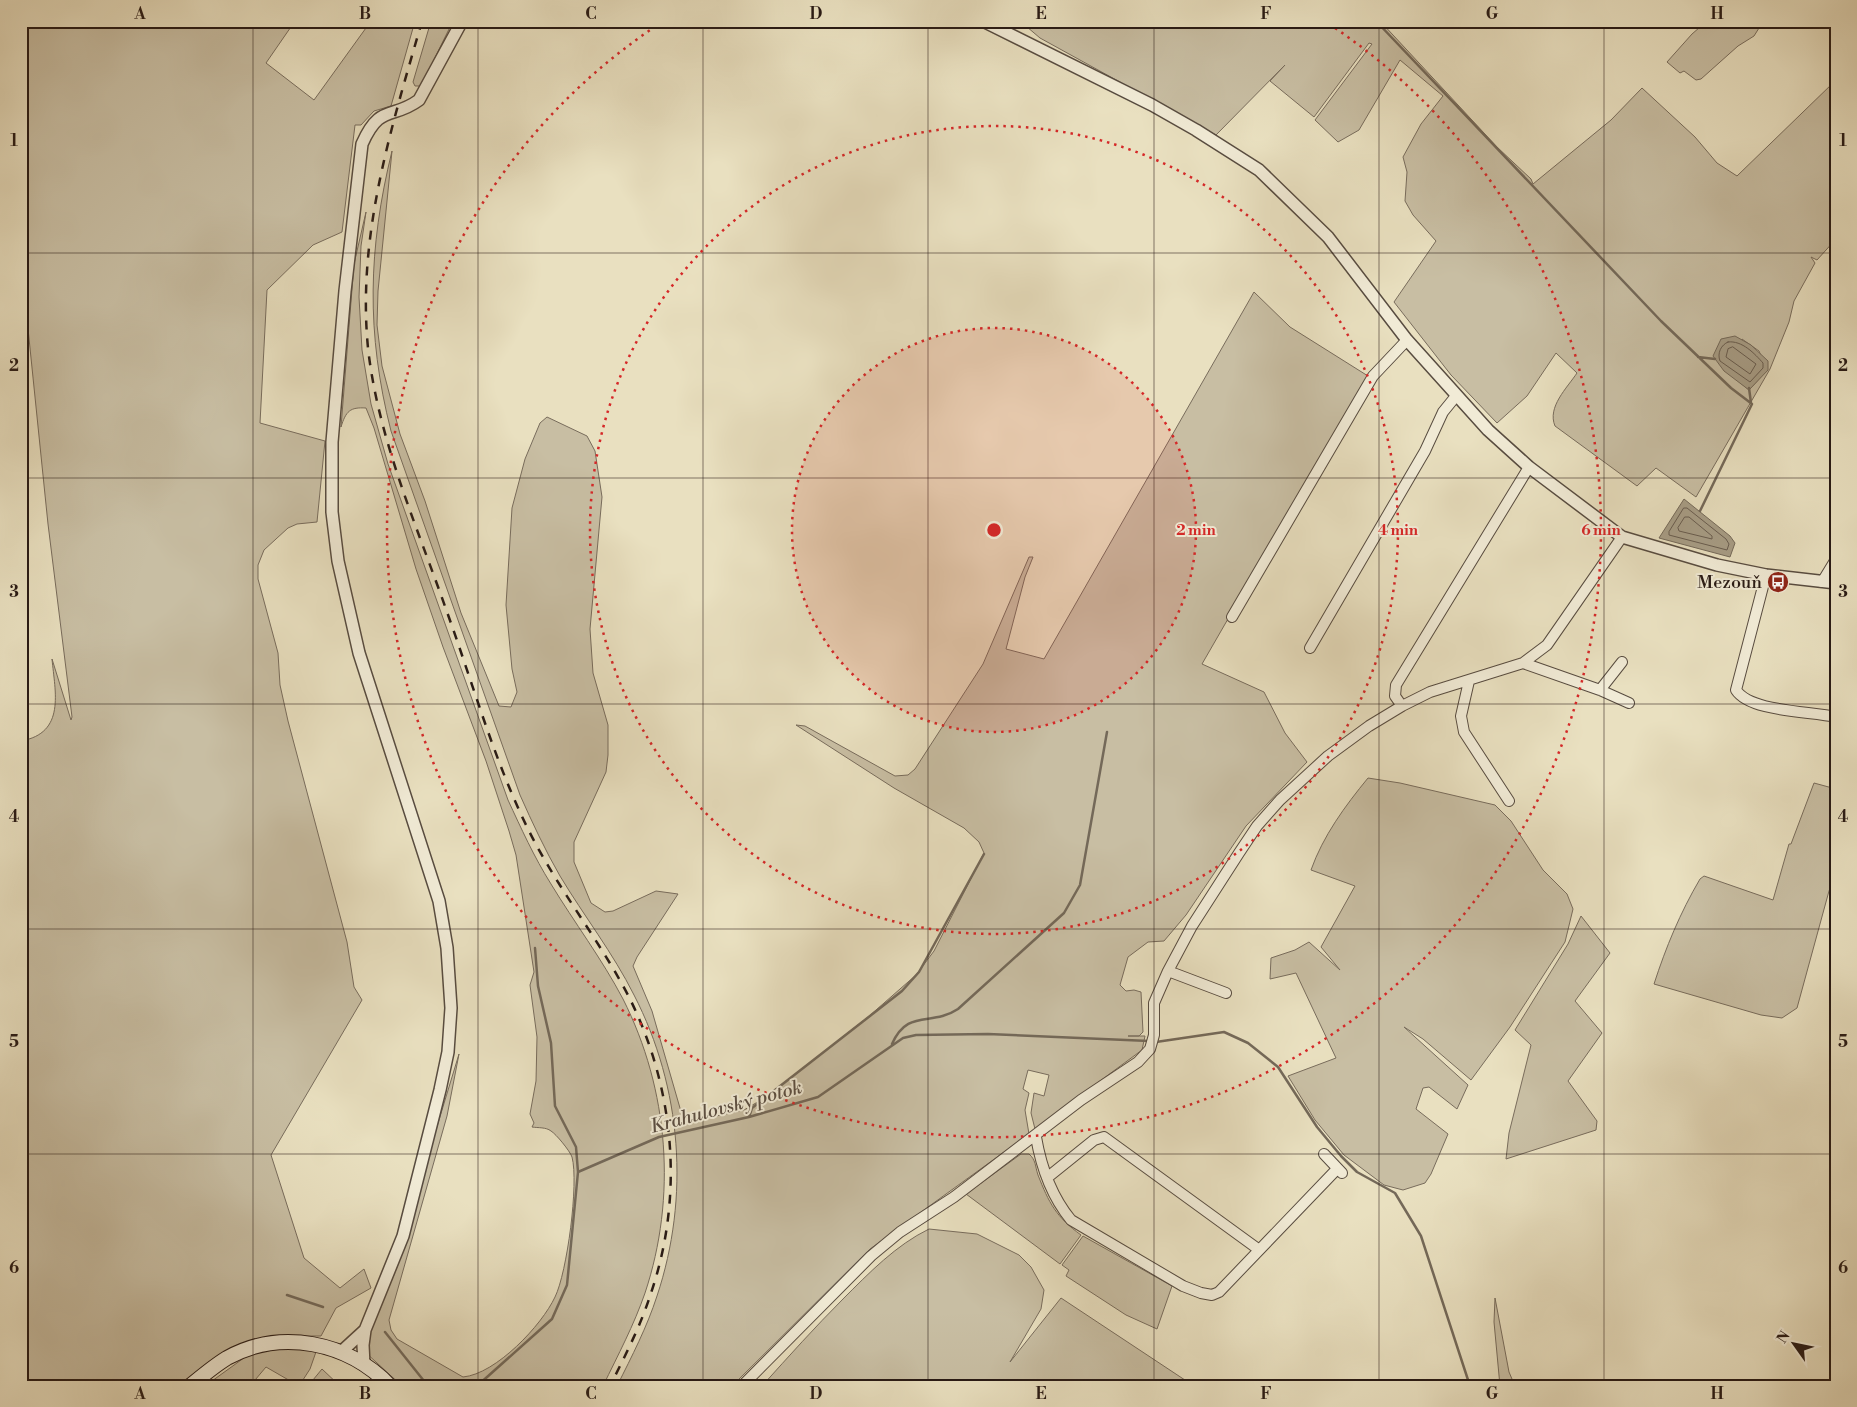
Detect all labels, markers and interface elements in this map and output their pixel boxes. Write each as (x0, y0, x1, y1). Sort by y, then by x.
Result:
text: A (133, 4, 146, 24)
text: B (359, 4, 371, 24)
text: C (585, 4, 597, 24)
text: D (810, 4, 823, 24)
text: E (1035, 4, 1047, 24)
text: F (1260, 4, 1272, 24)
text: G (1486, 4, 1499, 24)
text: H (1710, 4, 1724, 24)
text: 1 (10, 131, 18, 151)
text: 1 (1839, 131, 1847, 151)
text: 2 (9, 356, 19, 376)
text: 2 (1838, 356, 1848, 376)
centre of rings (985, 521, 1003, 539)
text: 2 min (1176, 521, 1216, 540)
text: 4 min (1378, 521, 1419, 540)
text: 6 min (1581, 521, 1622, 540)
bus stop icon: Mezouň (1766, 570, 1790, 594)
place label: Mezouň (1697, 571, 1762, 594)
text: 3 (9, 582, 19, 602)
text: 3 (1838, 582, 1848, 602)
text: 4 (9, 807, 20, 827)
text: 4 (1838, 807, 1849, 827)
text: 5 (9, 1032, 19, 1052)
text: 5 (1838, 1032, 1848, 1052)
water label: Krahulovský potok (647, 1075, 805, 1139)
text: 6 (9, 1258, 19, 1278)
text: 6 (1838, 1258, 1848, 1278)
north arrow (1770, 1320, 1820, 1370)
text: N (1773, 1328, 1795, 1347)
text: A (133, 1384, 146, 1404)
text: B (359, 1384, 371, 1404)
text: C (585, 1384, 597, 1404)
text: D (810, 1384, 823, 1404)
text: E (1035, 1384, 1047, 1404)
text: F (1260, 1384, 1272, 1404)
text: G (1486, 1384, 1499, 1404)
text: H (1710, 1384, 1724, 1404)

